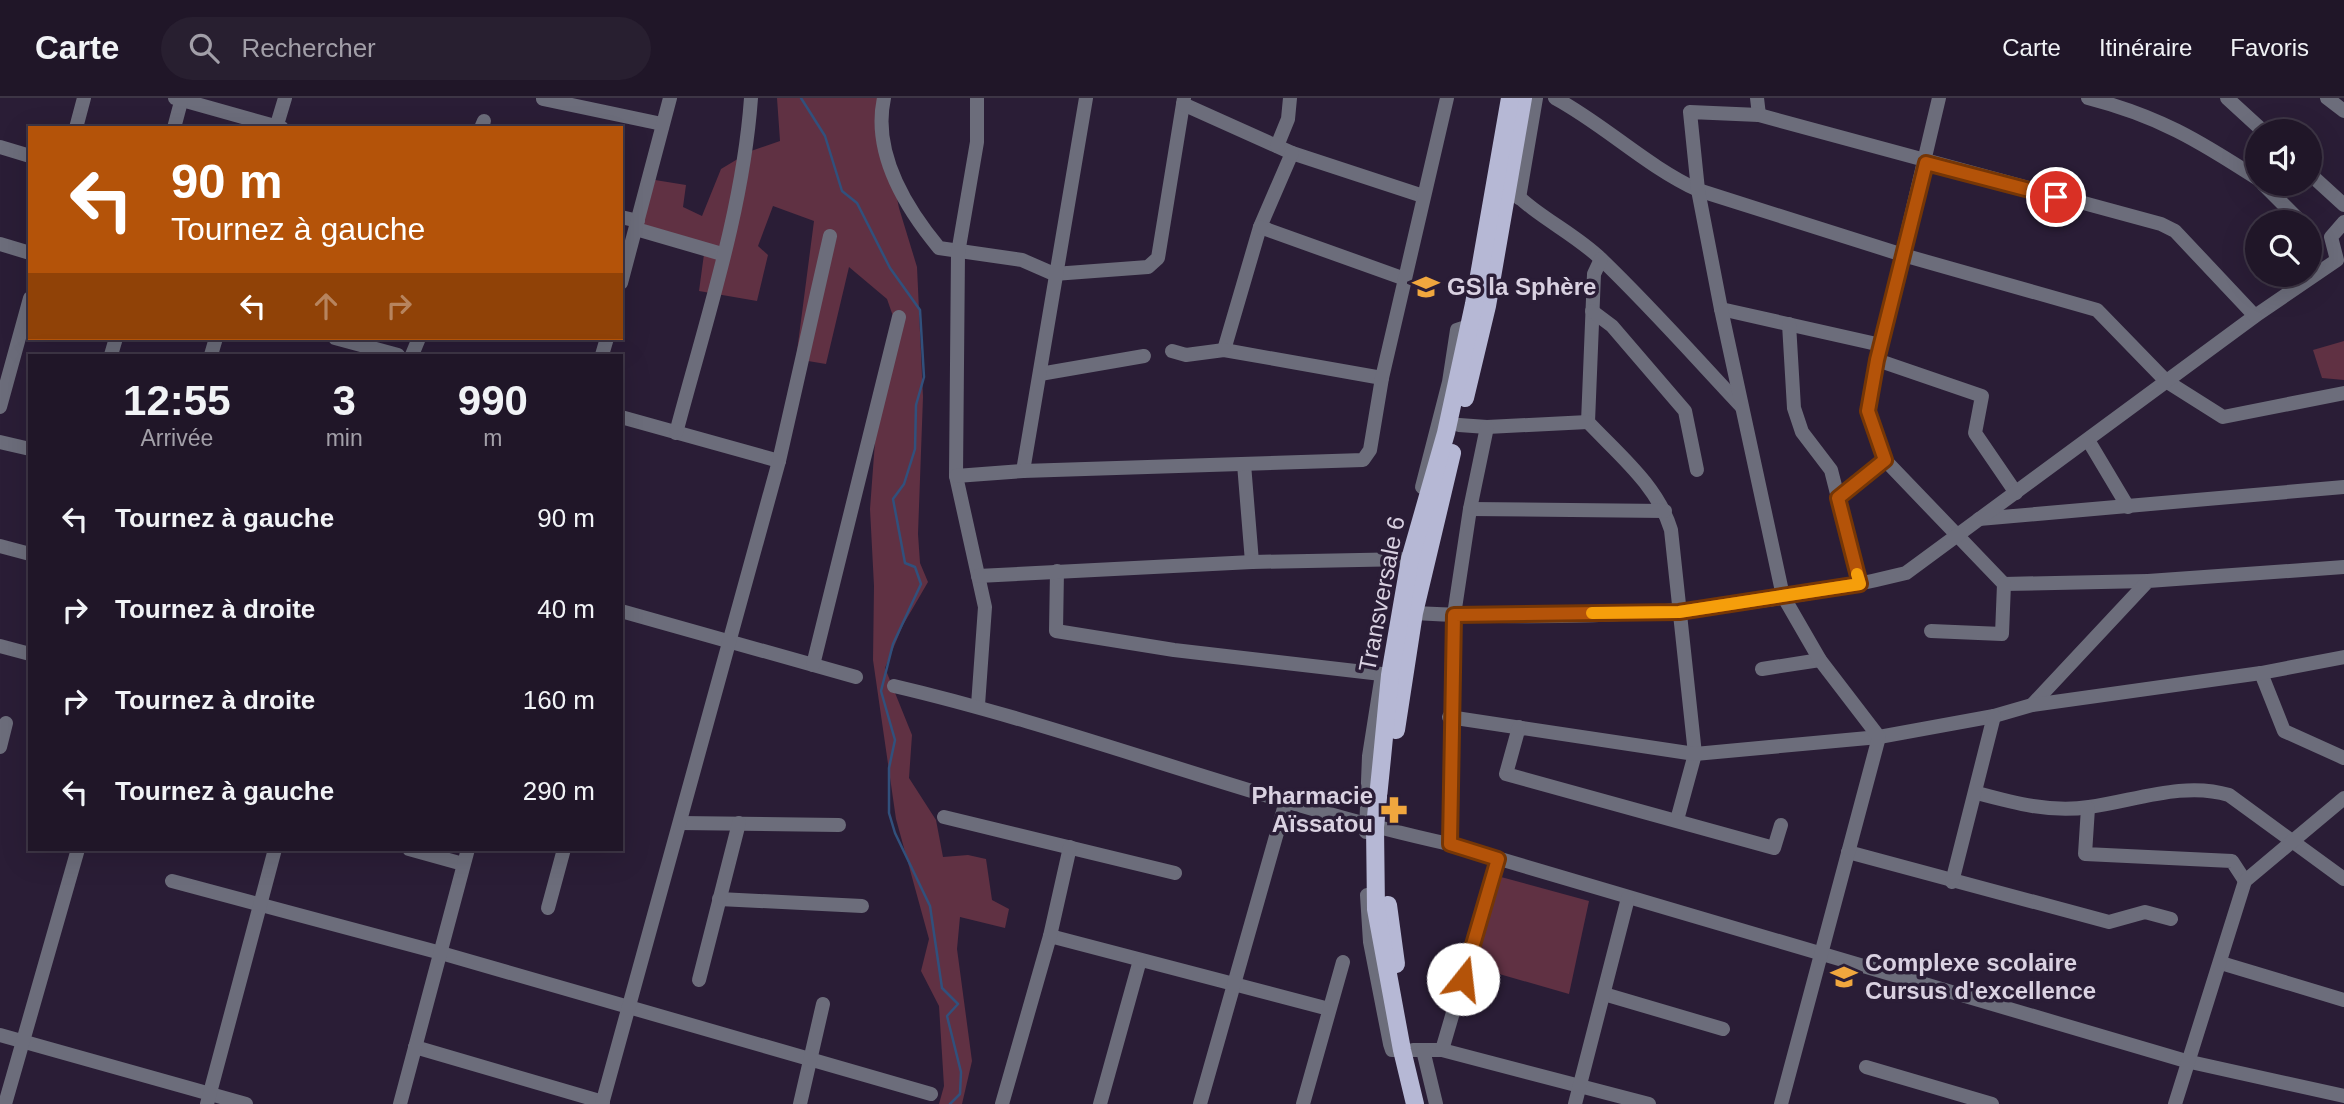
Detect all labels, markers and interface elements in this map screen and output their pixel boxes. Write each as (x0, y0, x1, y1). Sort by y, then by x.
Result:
search box (161, 17, 651, 80)
text: Carte (35, 29, 119, 66)
icon: search (185, 29, 223, 67)
text: Rechercher (241, 33, 376, 63)
text: Carte (2002, 34, 2061, 61)
text: Itinéraire (2099, 34, 2192, 61)
text: Favoris (2230, 34, 2309, 61)
map controls (2245, 119, 2322, 287)
button: sound (2245, 119, 2322, 196)
icon: left (56, 154, 147, 245)
text: 90 m (171, 154, 283, 208)
pin (2026, 167, 2086, 227)
icon: arrive (2037, 178, 2075, 216)
button: search (2245, 210, 2322, 287)
text: Tournez à gauche (171, 211, 425, 247)
school or university icon: GS la Sphère (1411, 272, 1441, 302)
place label: GS la Sphère (1447, 273, 1596, 300)
icon: left (234, 287, 272, 325)
icon: ahead (307, 287, 345, 325)
icon: right (380, 287, 418, 325)
text: 12:55 (123, 377, 231, 424)
text: 3 (332, 377, 356, 424)
text: 990 (458, 377, 528, 424)
text: Arrivée (140, 425, 213, 451)
text: min (326, 425, 363, 451)
text: m (483, 425, 502, 451)
icon: left (56, 500, 94, 538)
text: Tournez à gauche (115, 503, 334, 533)
text: 90 m (537, 503, 595, 533)
street label: Transversale 6 (1353, 514, 1410, 674)
icon: right (56, 591, 94, 629)
text: Tournez à droite (115, 594, 315, 624)
text: 40 m (537, 594, 595, 624)
icon: right (56, 682, 94, 720)
text: Tournez à droite (115, 685, 315, 715)
text: 160 m (523, 685, 595, 715)
icon: left (56, 773, 94, 811)
text: Tournez à gauche (115, 776, 334, 806)
text: 290 m (523, 776, 595, 806)
place label: Pharmacie Aïssatou (1252, 782, 1373, 837)
pharmacy icon: Pharmacie Aïssatou (1379, 795, 1409, 825)
position arrow (1426, 942, 1500, 1016)
place label: Complexe scolaire Cursus d'excellence (1865, 949, 2096, 1004)
school or university icon: Complexe scolaire Cursus d'excellence (1829, 962, 1859, 992)

